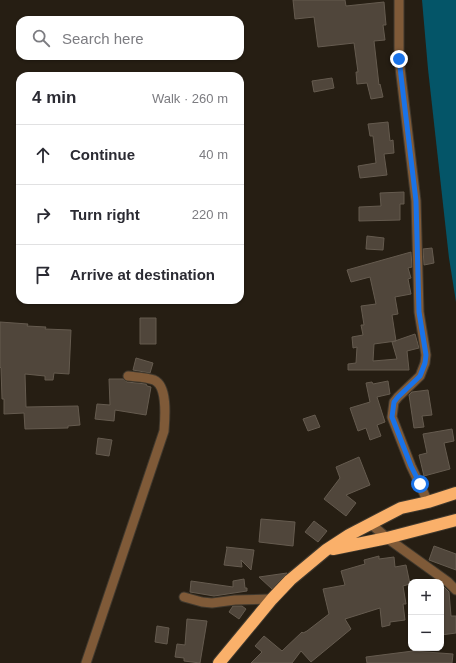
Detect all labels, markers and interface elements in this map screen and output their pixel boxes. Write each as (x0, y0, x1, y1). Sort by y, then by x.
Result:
search box (16, 16, 244, 60)
icon: search (30, 27, 52, 49)
text: Search here (62, 30, 144, 47)
route end (390, 50, 408, 68)
text: 4 min (32, 88, 76, 107)
text: Walk · 260 m (152, 91, 228, 106)
icon: ahead (32, 144, 54, 166)
text: Continue (70, 146, 135, 163)
text: 40 m (199, 147, 228, 162)
icon: right (32, 204, 54, 226)
text: Turn right (70, 206, 140, 223)
text: 220 m (192, 207, 228, 222)
icon: arrive (32, 264, 54, 286)
text: Arrive at destination (70, 266, 215, 283)
route start (411, 475, 429, 493)
map controls (408, 579, 444, 651)
button: + (408, 579, 444, 615)
button: − (408, 615, 444, 651)

